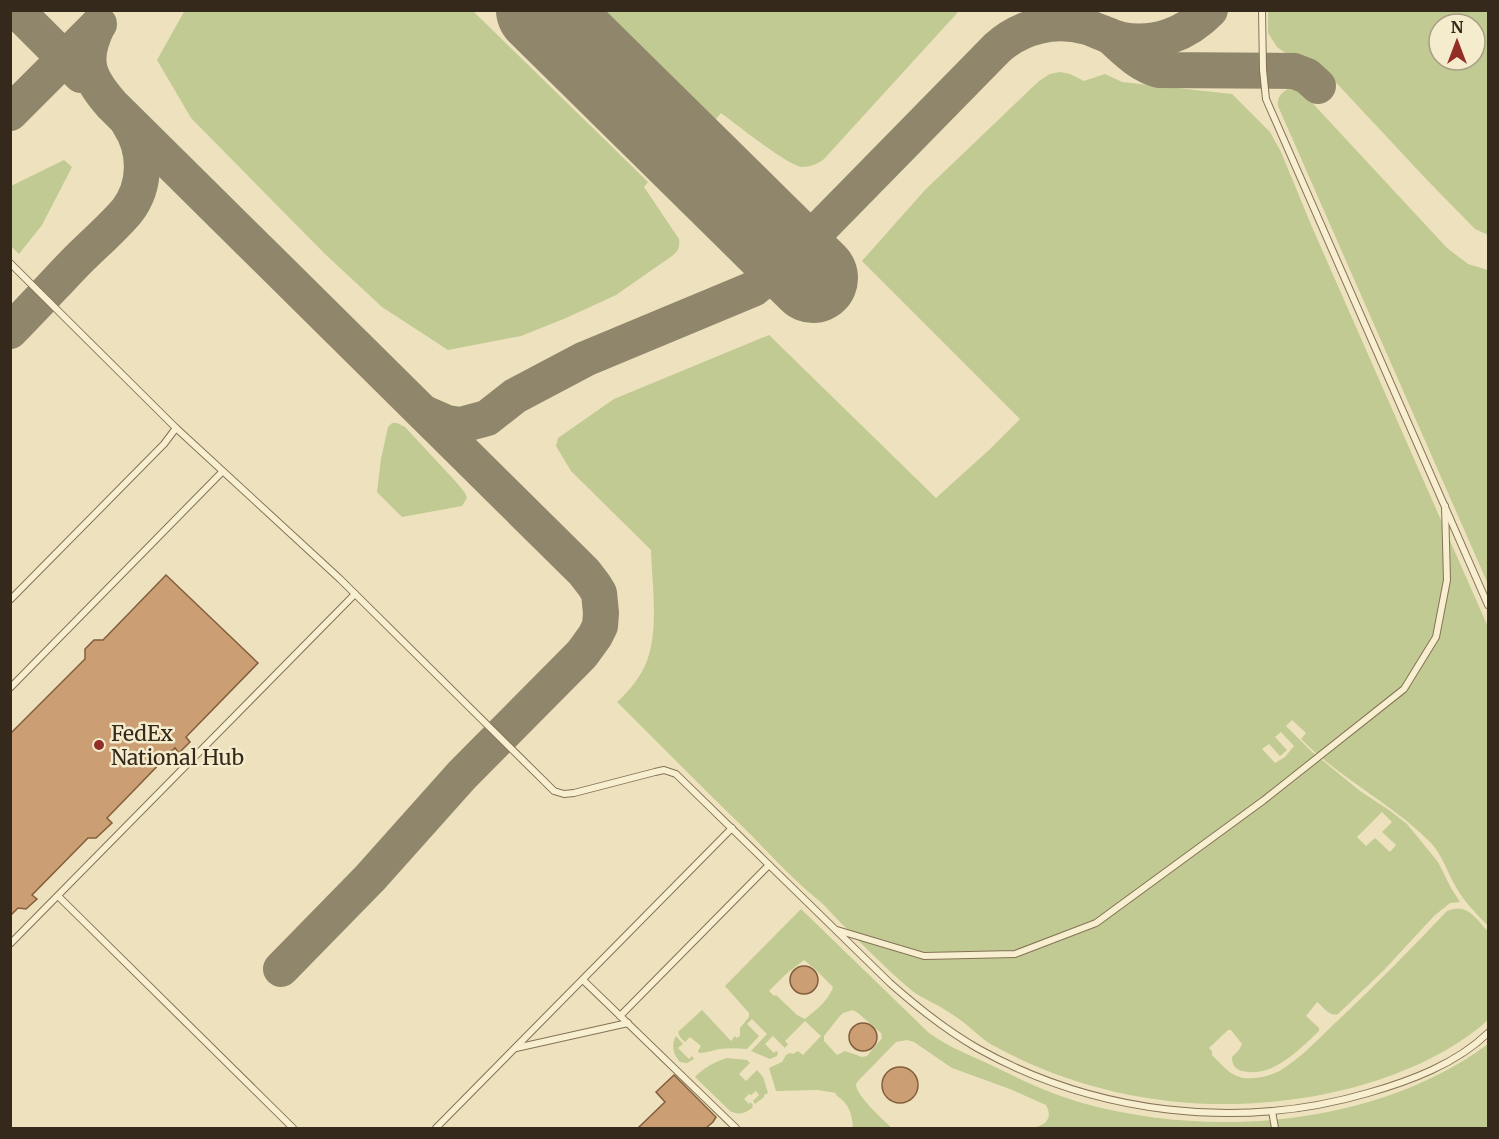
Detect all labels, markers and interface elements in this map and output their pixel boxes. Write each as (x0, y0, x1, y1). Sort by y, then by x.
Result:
north arrow (1427, 12, 1487, 72)
text: N (1451, 17, 1464, 37)
place label: FedEx National Hub (111, 720, 244, 771)
marker: FedEx National Hub (92, 738, 106, 752)

